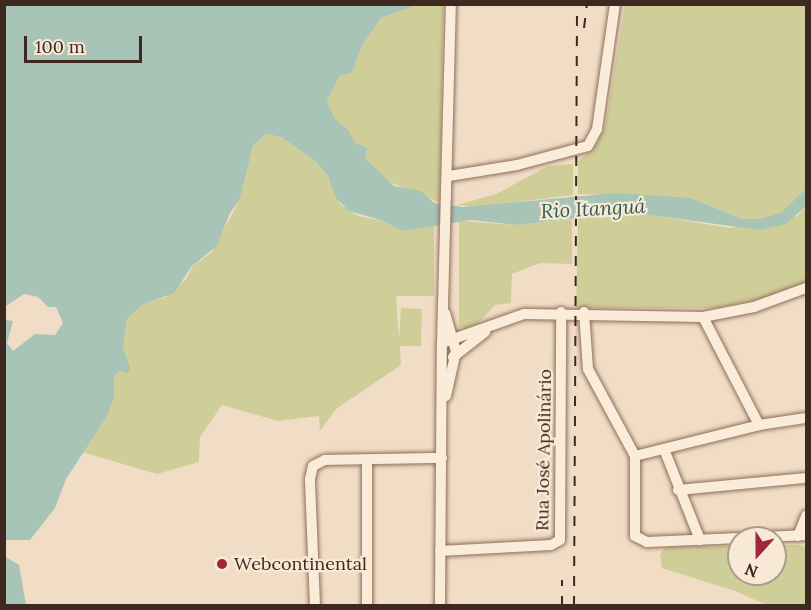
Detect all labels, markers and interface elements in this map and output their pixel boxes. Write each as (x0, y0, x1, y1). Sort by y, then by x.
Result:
scale bar (27, 24, 146, 62)
text: 100 m (35, 35, 85, 58)
water label: Rio Itanguá (540, 193, 646, 223)
street label: Rua José Apolinário (532, 369, 556, 531)
north arrow (727, 526, 787, 586)
place label: Webcontinental (234, 553, 367, 575)
marker: Webcontinental (215, 557, 229, 571)
text: N (742, 559, 761, 582)

